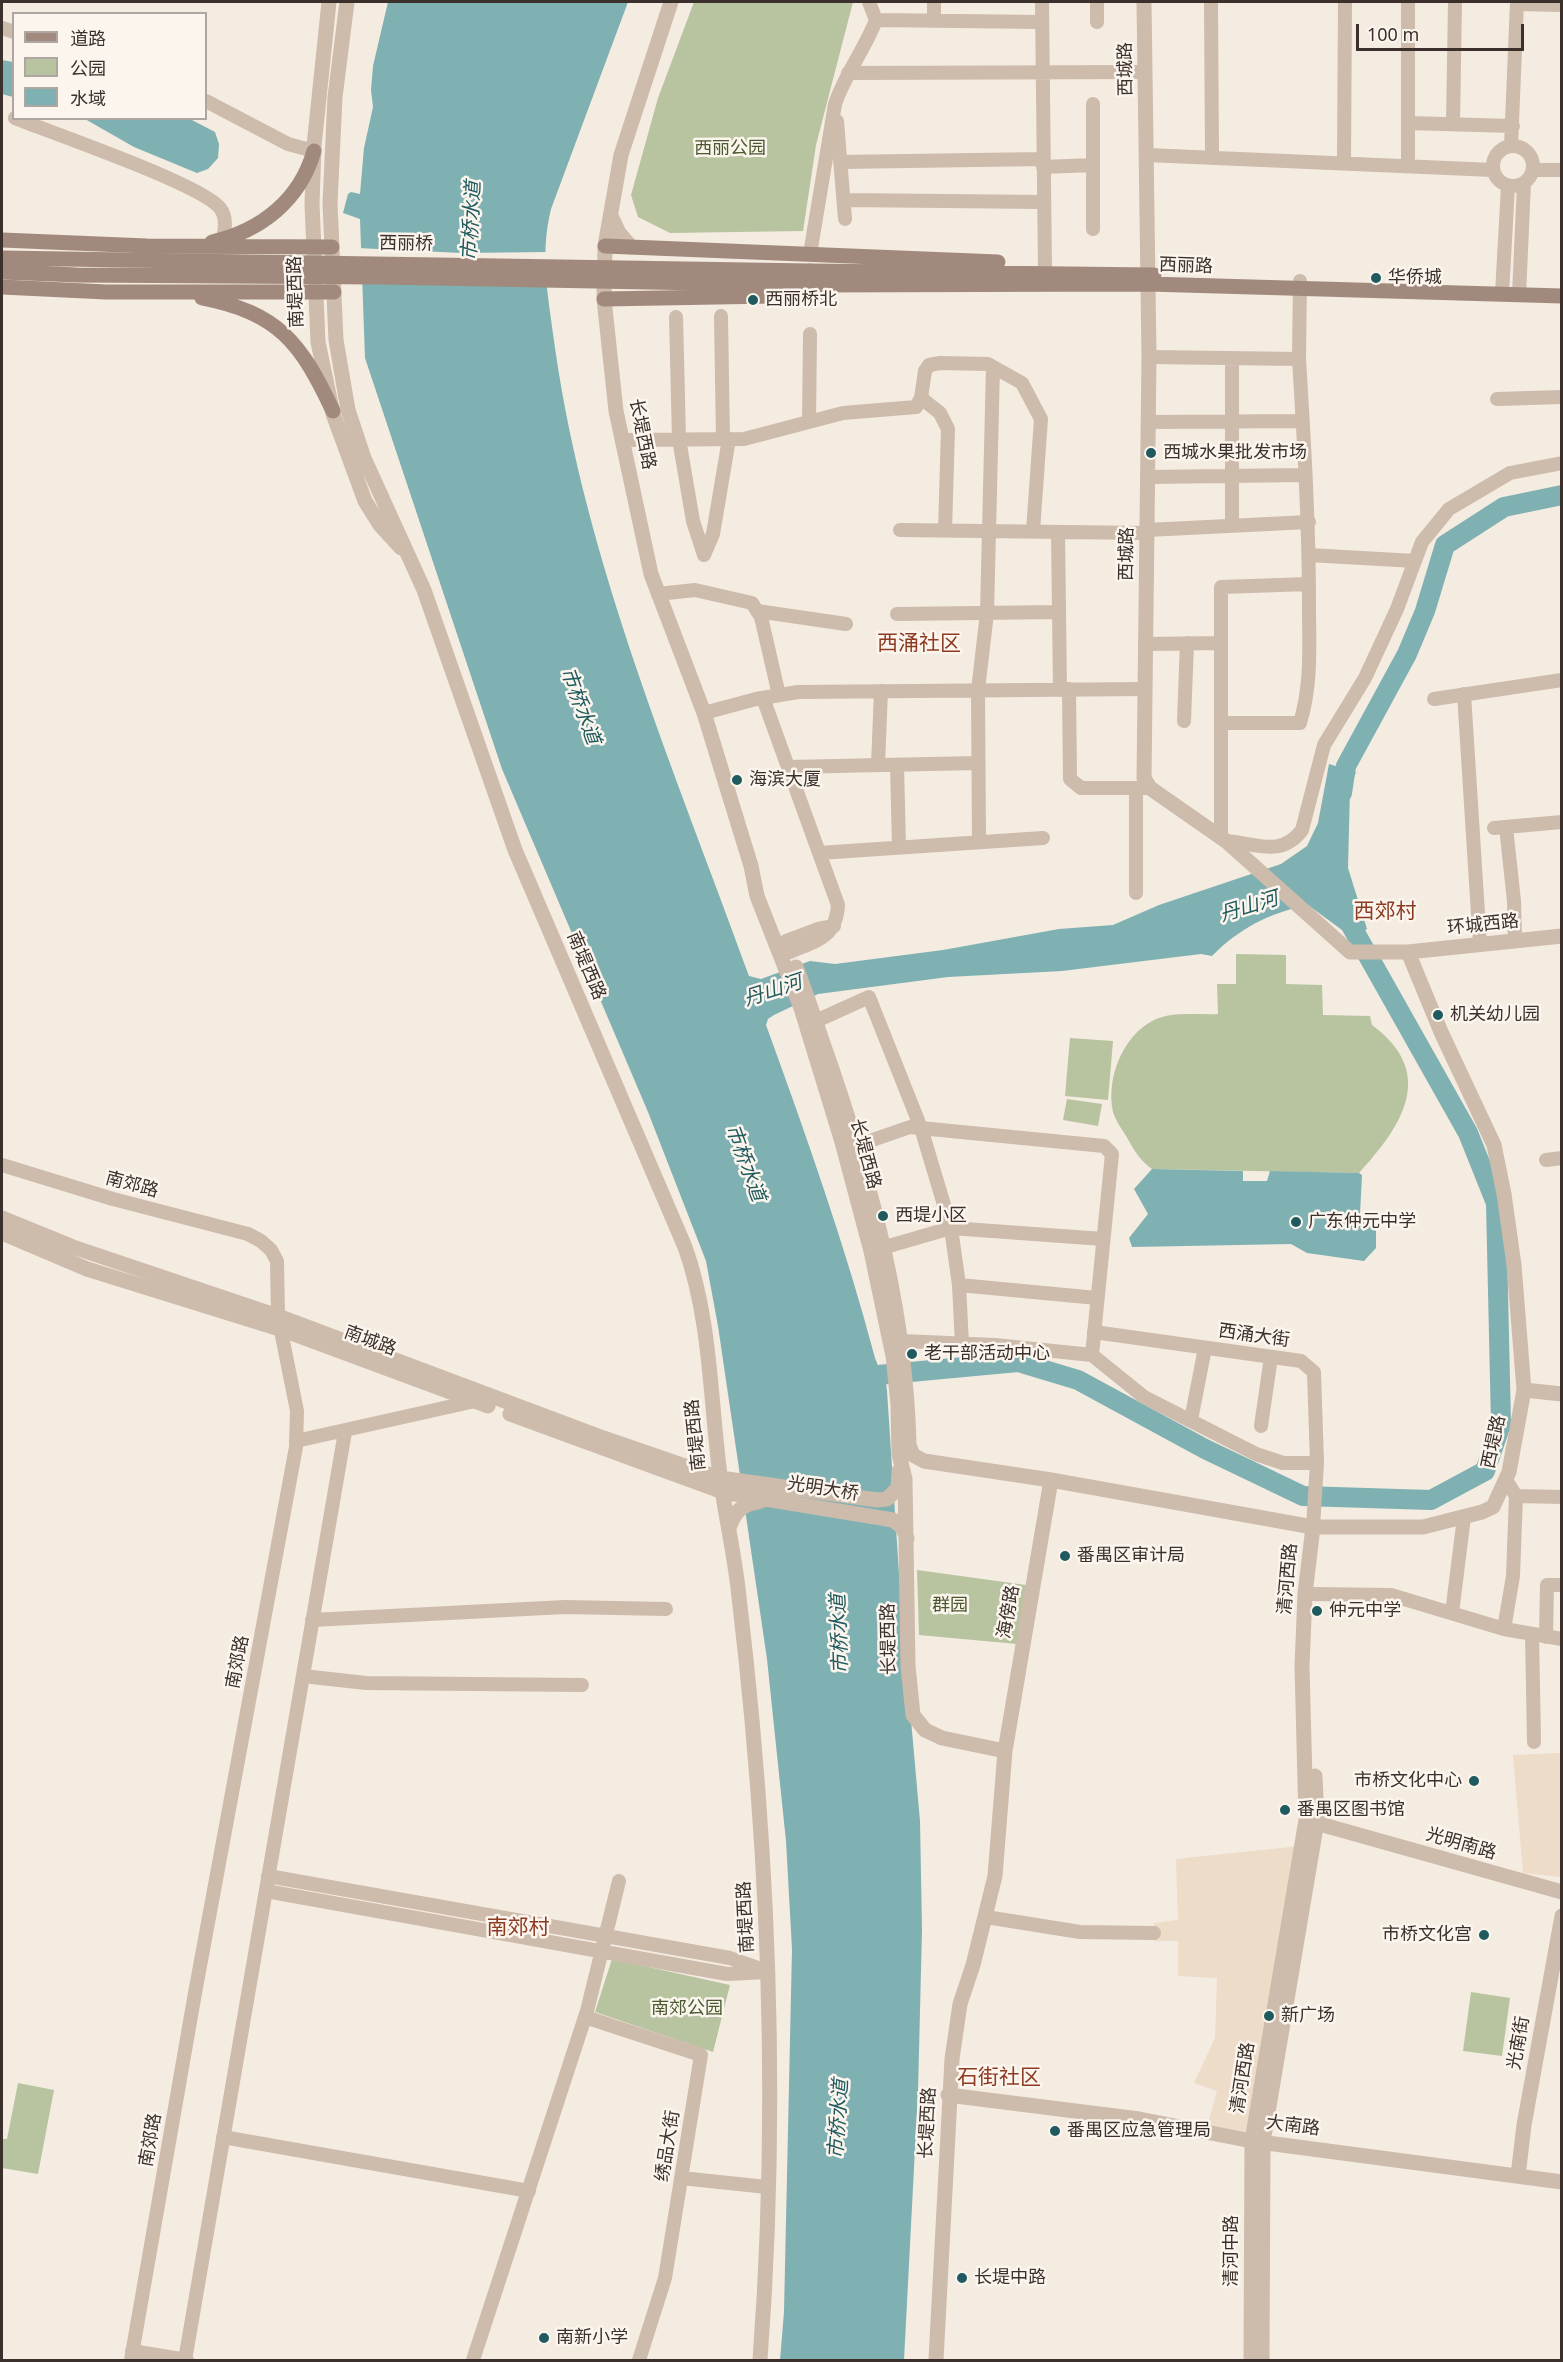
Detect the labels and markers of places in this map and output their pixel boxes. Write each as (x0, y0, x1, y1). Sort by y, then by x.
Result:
place label: 华侨城 (1388, 267, 1442, 289)
marker: 华侨城 (1369, 271, 1383, 285)
place label: 西丽桥北 (765, 289, 837, 311)
marker: 西丽桥北 (746, 293, 760, 307)
place label: 西城水果批发市场 (1163, 442, 1307, 464)
marker: 西城水果批发市场 (1144, 446, 1158, 460)
place label: 海滨大厦 (749, 769, 821, 791)
marker: 海滨大厦 (730, 773, 744, 787)
place label: 机关幼儿园 (1450, 1004, 1540, 1026)
marker: 机关幼儿园 (1431, 1008, 1445, 1022)
place label: 西堤小区 (895, 1205, 967, 1227)
marker: 西堤小区 (876, 1209, 890, 1223)
place label: 广东仲元中学 (1308, 1211, 1416, 1233)
marker: 广东仲元中学 (1289, 1215, 1303, 1229)
place label: 老干部活动中心 (924, 1343, 1050, 1365)
marker: 老干部活动中心 (905, 1347, 919, 1361)
place label: 番禺区审计局 (1077, 1545, 1185, 1567)
marker: 番禺区审计局 (1058, 1549, 1072, 1563)
place label: 仲元中学 (1329, 1600, 1401, 1622)
marker: 仲元中学 (1310, 1604, 1324, 1618)
place label: 市桥文化中心 (1354, 1770, 1462, 1792)
marker: 市桥文化中心 (1467, 1774, 1481, 1788)
place label: 番禺区图书馆 (1297, 1799, 1405, 1821)
marker: 番禺区图书馆 (1278, 1803, 1292, 1817)
place label: 市桥文化宫 (1382, 1924, 1472, 1946)
marker: 市桥文化宫 (1477, 1928, 1491, 1942)
place label: 新广场 (1281, 2005, 1335, 2027)
marker: 新广场 (1262, 2009, 1276, 2023)
place label: 番禺区应急管理局 (1067, 2120, 1211, 2142)
marker: 番禺区应急管理局 (1048, 2124, 1062, 2138)
place label: 长堤中路 (974, 2267, 1046, 2289)
marker: 长堤中路 (955, 2271, 969, 2285)
place label: 南新小学 (556, 2327, 628, 2349)
marker: 南新小学 (537, 2331, 551, 2345)

